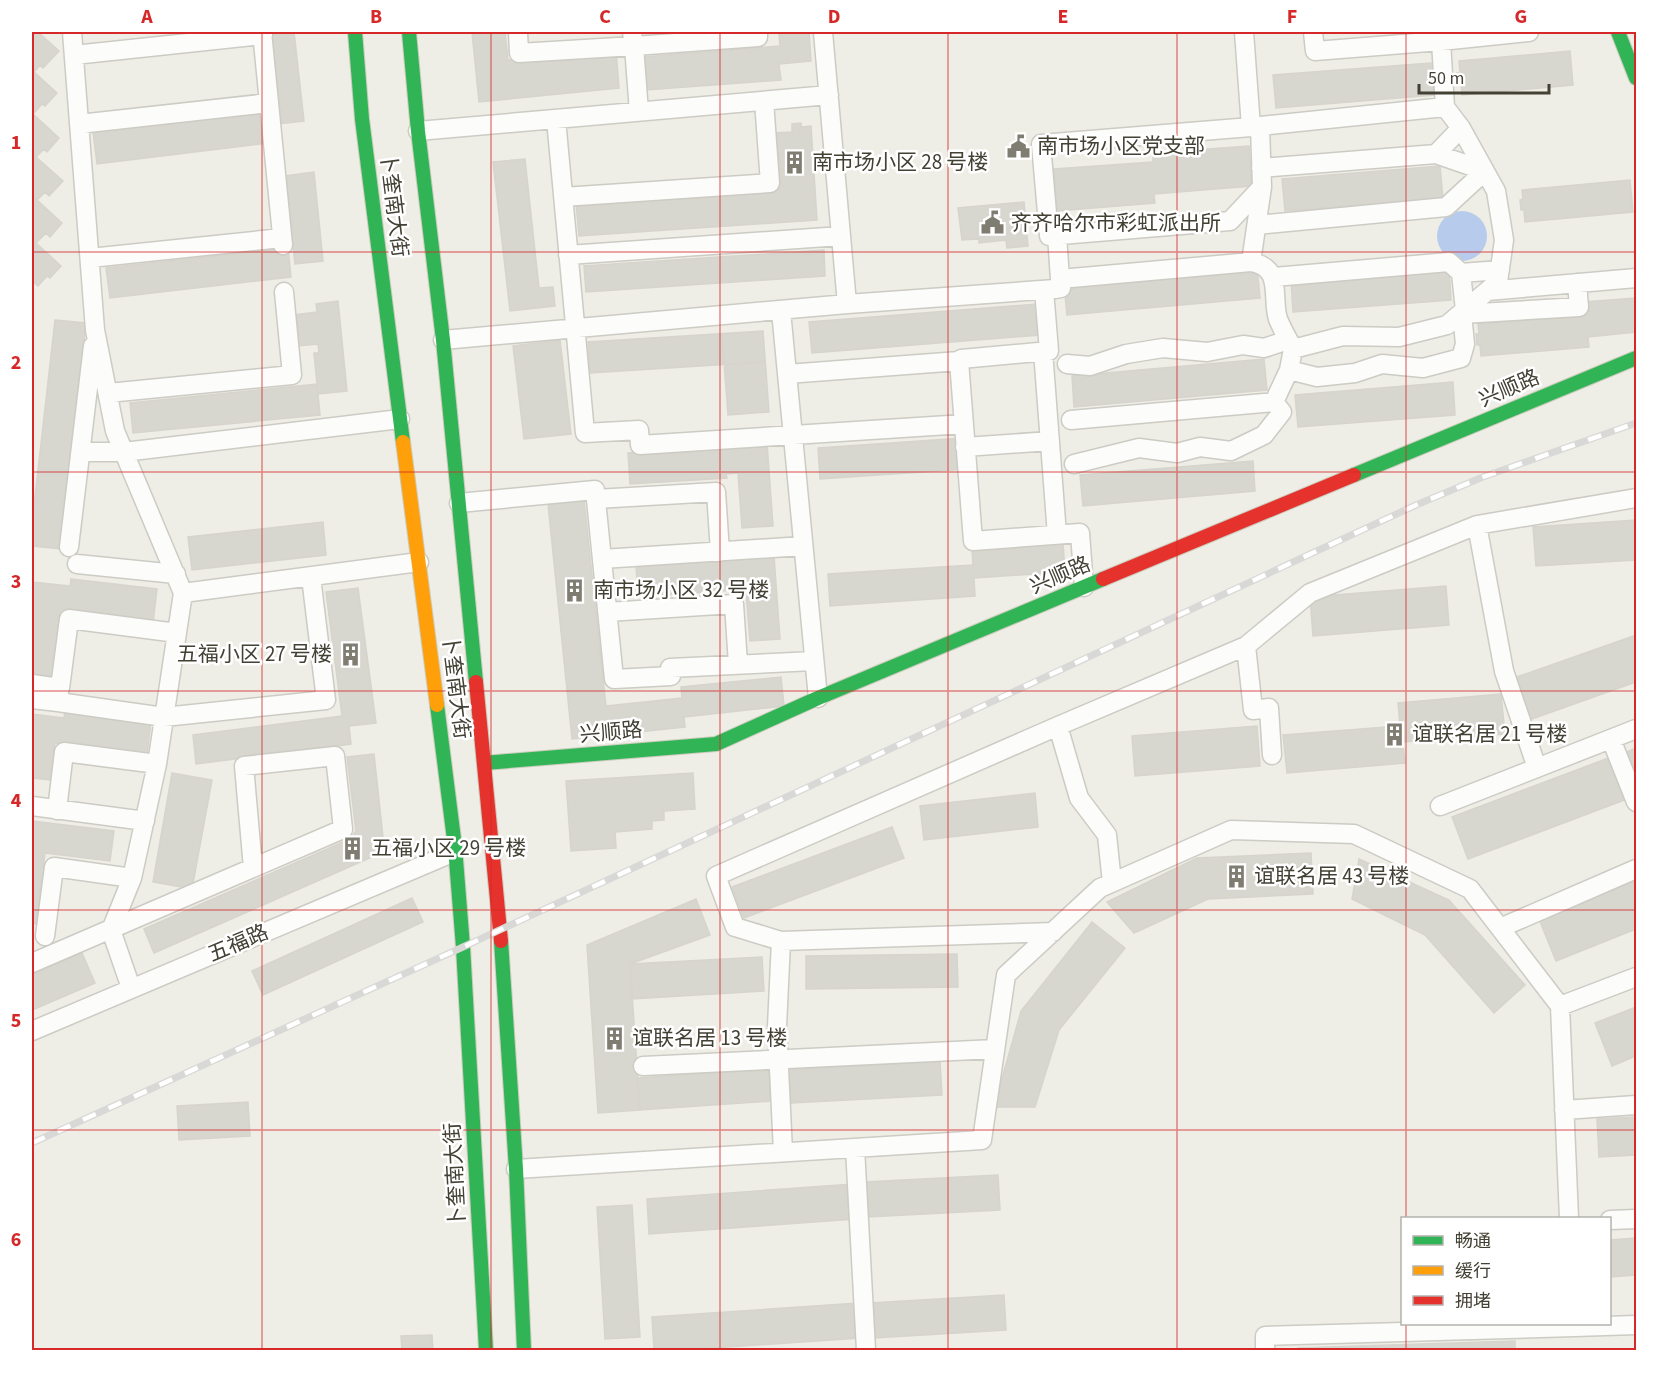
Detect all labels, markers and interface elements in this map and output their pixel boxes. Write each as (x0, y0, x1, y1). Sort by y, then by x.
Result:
text: A (140, 3, 153, 31)
text: B (370, 3, 382, 31)
text: C (599, 3, 611, 31)
text: D (828, 3, 840, 31)
text: E (1058, 3, 1068, 31)
text: F (1287, 3, 1297, 31)
text: G (1515, 3, 1527, 31)
scale bar (1419, 57, 1550, 95)
text: 50 m (1428, 66, 1464, 91)
text: 1 (11, 129, 21, 157)
place label: 南市场小区党支部 (1037, 131, 1205, 161)
public building icon: 南市场小区党支部 (1006, 133, 1032, 159)
place label: 南市场小区 28 号楼 (812, 147, 988, 177)
building icon: 南市场小区 28 号楼 (781, 149, 807, 175)
street label: 卜奎南大街 (373, 151, 415, 259)
place label: 齐齐哈尔市彩虹派出所 (1011, 208, 1221, 238)
public building icon: 齐齐哈尔市彩虹派出所 (980, 210, 1006, 236)
text: 2 (11, 349, 21, 377)
street label: 兴顺路 (1474, 362, 1544, 414)
street label: 兴顺路 (1025, 549, 1095, 601)
text: 3 (11, 568, 21, 596)
place label: 南市场小区 32 号楼 (593, 575, 769, 605)
building icon: 南市场小区 32 号楼 (562, 577, 588, 603)
street label: 卜奎南大街 (435, 633, 477, 741)
place label: 五福小区 27 号楼 (177, 639, 332, 669)
building icon: 五福小区 27 号楼 (337, 641, 363, 667)
street label: 兴顺路 (578, 714, 644, 750)
place label: 谊联名居 21 号楼 (1412, 719, 1567, 749)
building icon: 谊联名居 21 号楼 (1381, 721, 1407, 747)
text: 4 (11, 787, 22, 815)
place label: 五福小区 29 号楼 (371, 833, 526, 863)
building icon: 五福小区 29 号楼 (340, 835, 366, 861)
place label: 谊联名居 43 号楼 (1254, 861, 1409, 891)
building icon: 谊联名居 43 号楼 (1223, 863, 1249, 889)
street label: 五福路 (203, 917, 273, 969)
text: 5 (11, 1007, 21, 1035)
place label: 谊联名居 13 号楼 (632, 1023, 787, 1053)
building icon: 谊联名居 13 号楼 (601, 1025, 627, 1051)
street label: 卜奎南大街 (437, 1122, 473, 1228)
legend (1401, 1217, 1611, 1325)
text: 6 (11, 1226, 21, 1254)
text: 畅通 (1455, 1229, 1491, 1254)
text: 缓行 (1455, 1259, 1491, 1284)
text: 拥堵 (1455, 1289, 1491, 1314)

